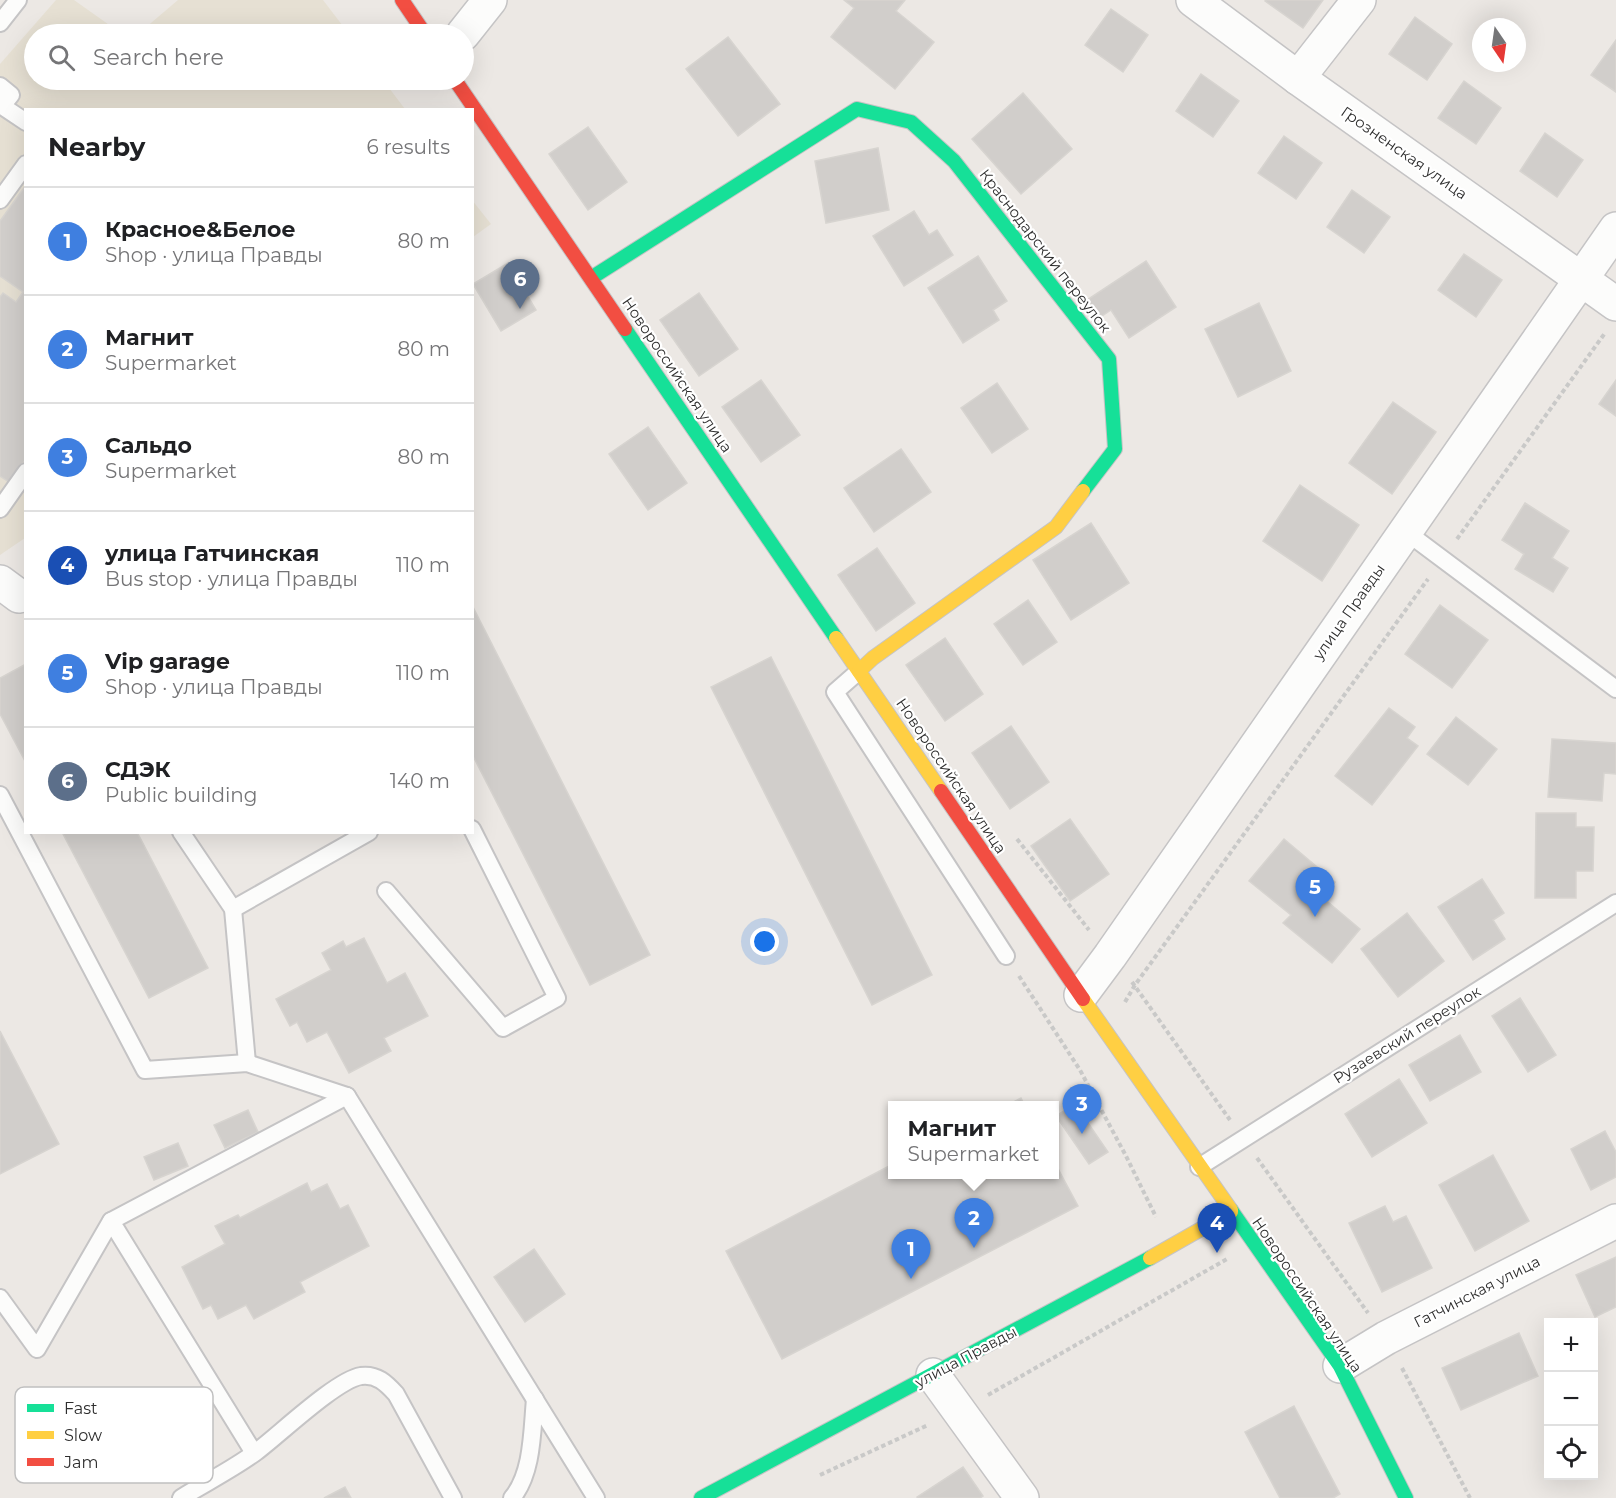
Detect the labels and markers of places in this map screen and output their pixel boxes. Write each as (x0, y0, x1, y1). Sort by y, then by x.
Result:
pin: 6 (500, 260, 540, 309)
pin: 5 (1296, 868, 1334, 917)
pin: 3 (1062, 1084, 1102, 1134)
pin: 2 (954, 1198, 994, 1248)
pin: 4 (1198, 1204, 1236, 1253)
pin: 1 (892, 1230, 930, 1279)

